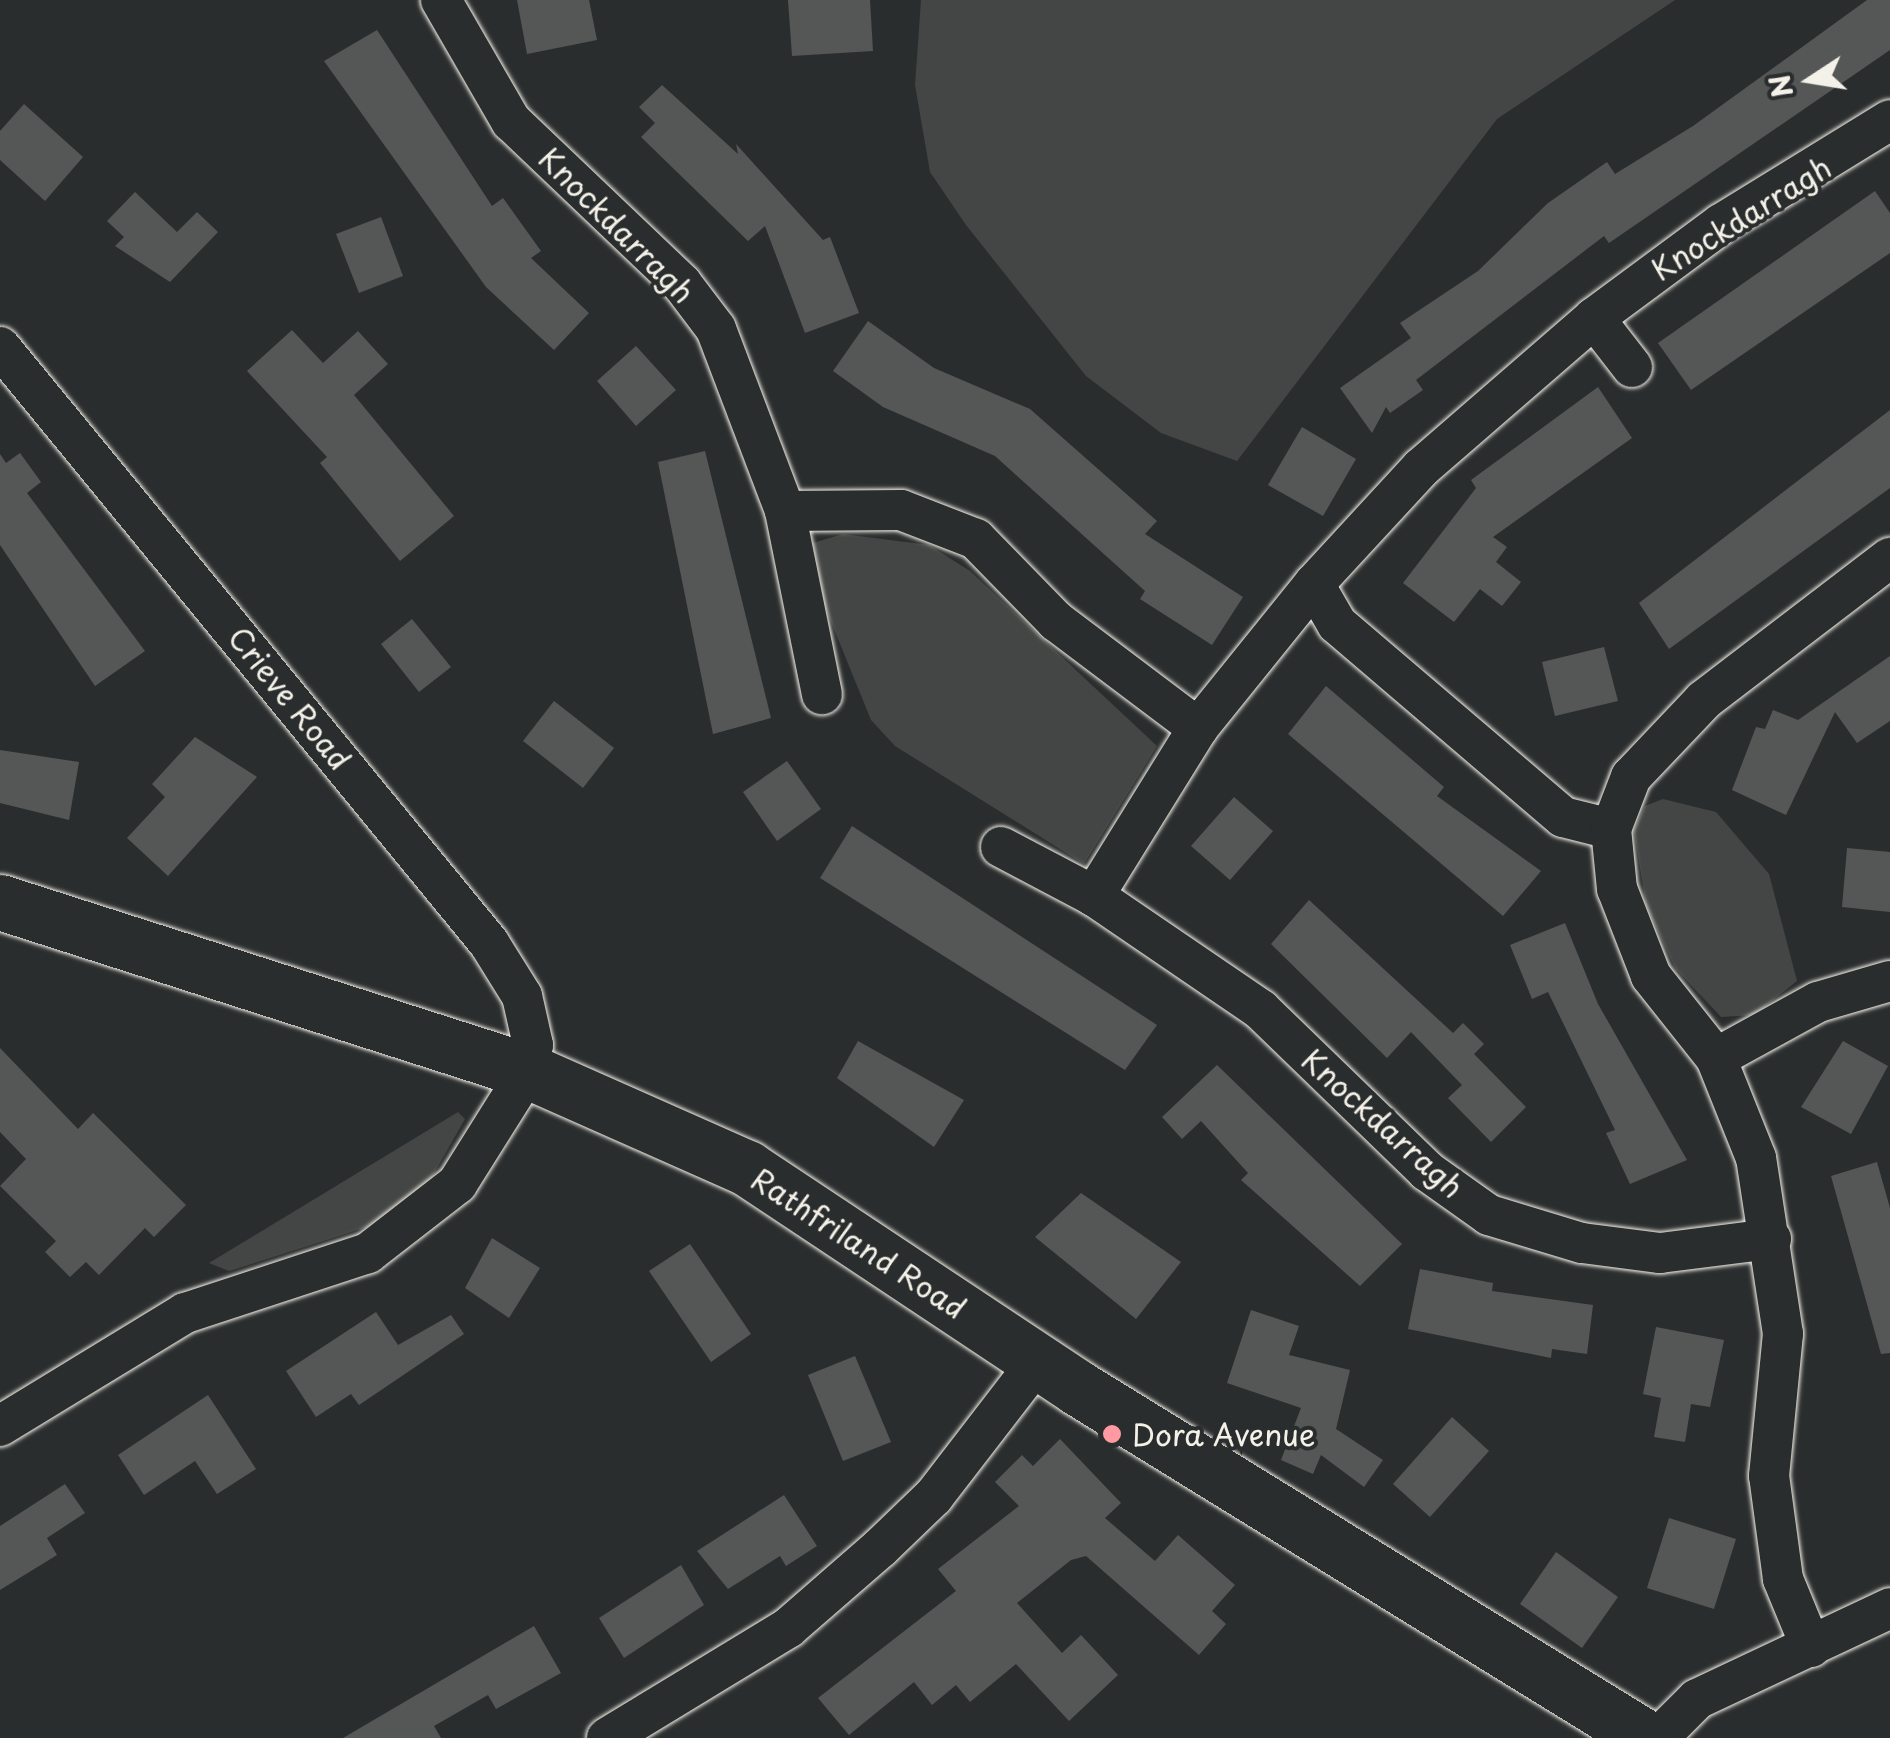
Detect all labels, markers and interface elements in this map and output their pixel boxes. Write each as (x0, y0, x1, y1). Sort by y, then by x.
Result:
north arrow (1760, 30, 1860, 130)
text: N (1757, 71, 1804, 102)
street label: Knockdarragh (532, 140, 702, 310)
street label: Knockdarragh (1645, 148, 1837, 288)
street label: Crieve Road (222, 619, 358, 777)
street label: Knockdarragh (1295, 1041, 1471, 1205)
street label: Rathfriland Road (745, 1161, 973, 1325)
place label: Dora Avenue (1132, 1416, 1316, 1452)
marker: Dora Avenue (1101, 1423, 1123, 1445)

